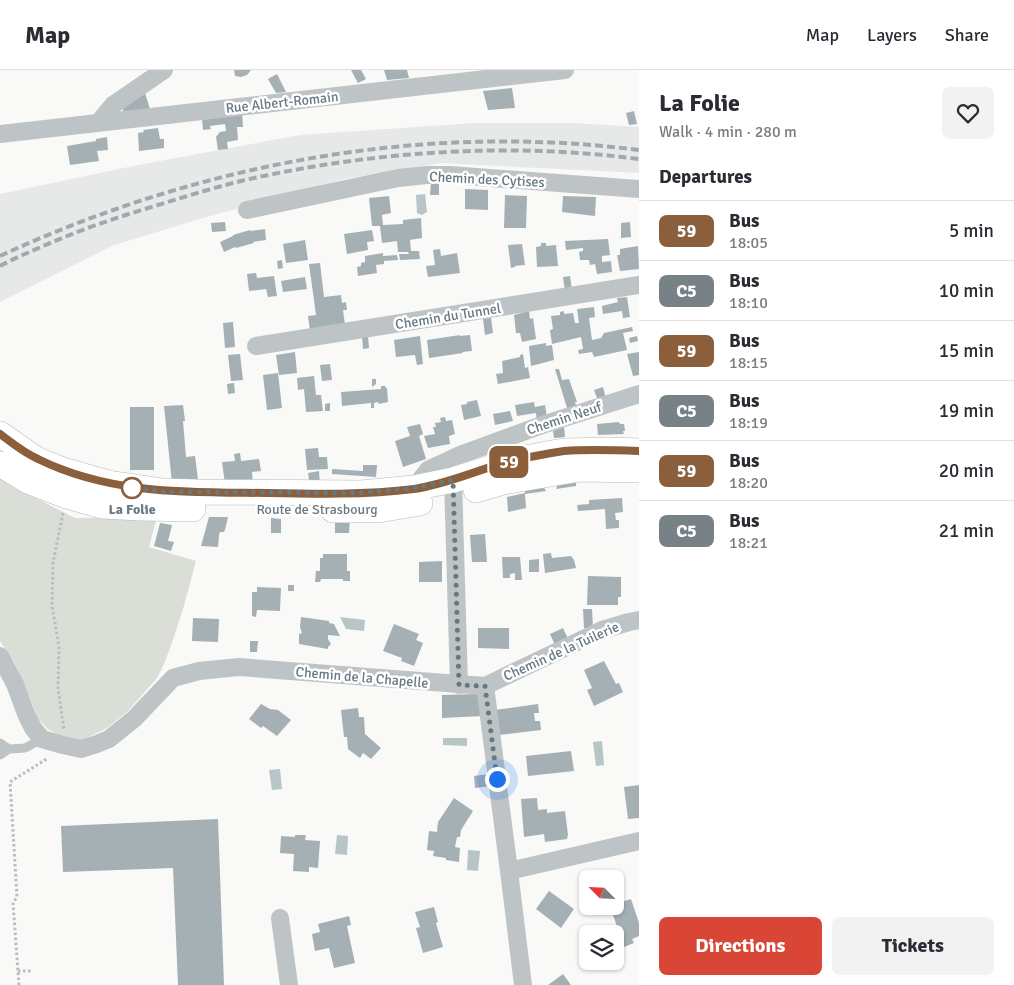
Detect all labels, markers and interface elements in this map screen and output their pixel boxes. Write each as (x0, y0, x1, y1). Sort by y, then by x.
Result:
text: Map (25, 20, 70, 50)
text: Map (806, 24, 839, 46)
text: Layers (867, 24, 917, 46)
text: Share (945, 24, 989, 46)
button: heart (942, 87, 994, 139)
street label: Rue Albert-Romain (225, 88, 339, 117)
text: La Folie (659, 88, 740, 118)
text: Walk · 4 min · 280 m (659, 122, 797, 142)
text: Departures (659, 165, 752, 189)
street label: Chemin des Cytises (429, 168, 545, 191)
text: Bus (729, 209, 760, 233)
text: 5 min (949, 219, 994, 243)
text: 59 (677, 220, 696, 242)
text: 18:05 (729, 233, 768, 253)
text: Bus (729, 269, 760, 293)
text: 10 min (939, 279, 994, 303)
text: C5 (676, 280, 697, 302)
text: 18:10 (729, 293, 768, 313)
street label: Chemin du Tunnel (394, 300, 502, 333)
text: Bus (729, 329, 760, 353)
text: 15 min (939, 339, 994, 363)
text: 59 (677, 340, 696, 362)
text: 18:15 (729, 353, 768, 373)
text: Bus (729, 389, 760, 413)
street label: Chemin Neuf (525, 398, 605, 439)
text: 19 min (939, 399, 994, 423)
text: C5 (676, 400, 697, 422)
text: 18:19 (729, 413, 768, 433)
line badge: 59 (486, 446, 532, 478)
text: Bus (729, 449, 760, 473)
text: 59 (499, 451, 519, 473)
text: 20 min (939, 459, 994, 483)
text: 59 (677, 460, 696, 482)
text: 18:20 (729, 473, 768, 493)
marker: La Folie (121, 477, 143, 499)
place label: La Folie (108, 501, 156, 518)
street label: Route de Strasbourg (256, 501, 378, 518)
text: Bus (729, 509, 760, 533)
text: 21 min (939, 519, 994, 543)
text: C5 (676, 520, 697, 542)
text: 18:21 (729, 533, 768, 553)
street label: Chemin de la Tuilerie (501, 618, 622, 685)
street label: Chemin de la Chapelle (295, 663, 429, 692)
your location (485, 767, 510, 792)
north arrow (579, 870, 624, 915)
map controls (579, 870, 624, 970)
button: Directions (659, 917, 822, 975)
button: Tickets (832, 917, 994, 975)
button: layers (579, 925, 624, 970)

